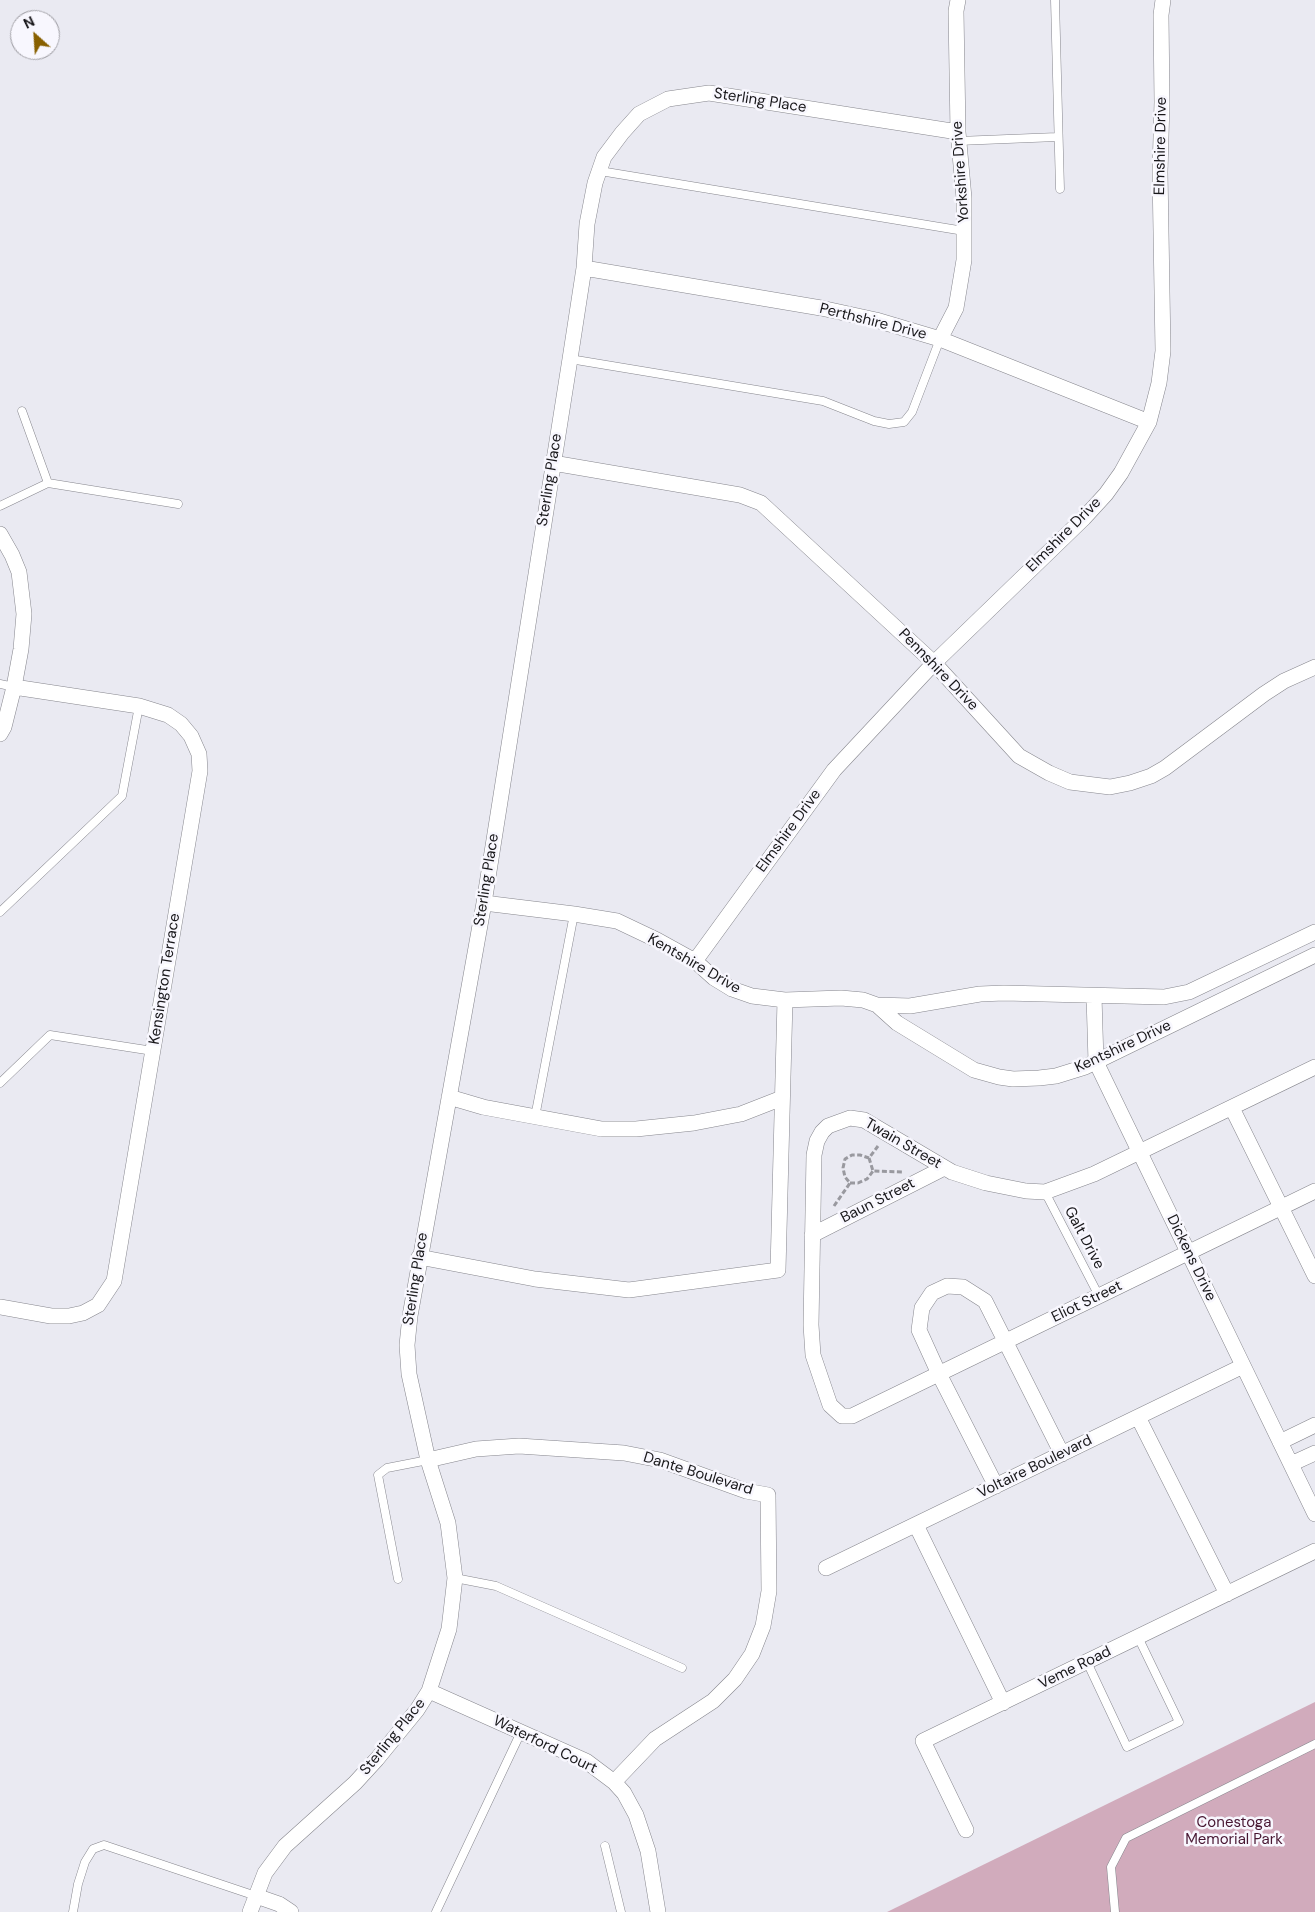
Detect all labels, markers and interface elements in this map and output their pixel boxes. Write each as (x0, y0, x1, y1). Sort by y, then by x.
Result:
north arrow (10, 10, 60, 60)
text: N (20, 12, 37, 33)
street label: Sterling Place (712, 85, 808, 117)
street label: Elmshire Drive (1151, 97, 1171, 195)
street label: Yorkshire Drive (948, 120, 974, 224)
street label: Perthshire Drive (818, 300, 928, 344)
street label: Sterling Place (534, 432, 566, 528)
street label: Elmshire Drive (1023, 494, 1105, 576)
street label: Pennshire Drive (894, 625, 982, 715)
street label: Elmshire Drive (753, 786, 825, 876)
street label: Sterling Place (471, 832, 503, 928)
street label: Kensington Terrace (146, 912, 184, 1046)
street label: Kentshire Drive (644, 930, 744, 998)
street label: Kentshire Drive (1072, 1017, 1174, 1077)
street label: Twain Street (861, 1115, 945, 1173)
street label: Baun Street (838, 1175, 918, 1227)
street label: Galt Drive (1060, 1204, 1108, 1272)
street label: Dickens Drive (1162, 1212, 1220, 1304)
street label: Sterling Place (400, 1231, 432, 1327)
street label: Eliot Street (1049, 1277, 1125, 1327)
street label: Voltaire Boulevard (975, 1431, 1095, 1503)
street label: Dante Boulevard (641, 1449, 755, 1499)
street label: Veme Road (1036, 1643, 1114, 1693)
street label: Sterling Place (357, 1695, 429, 1779)
street label: Waterford Court (490, 1712, 600, 1778)
park label: Conestoga Memorial Park (1185, 1814, 1283, 1849)

